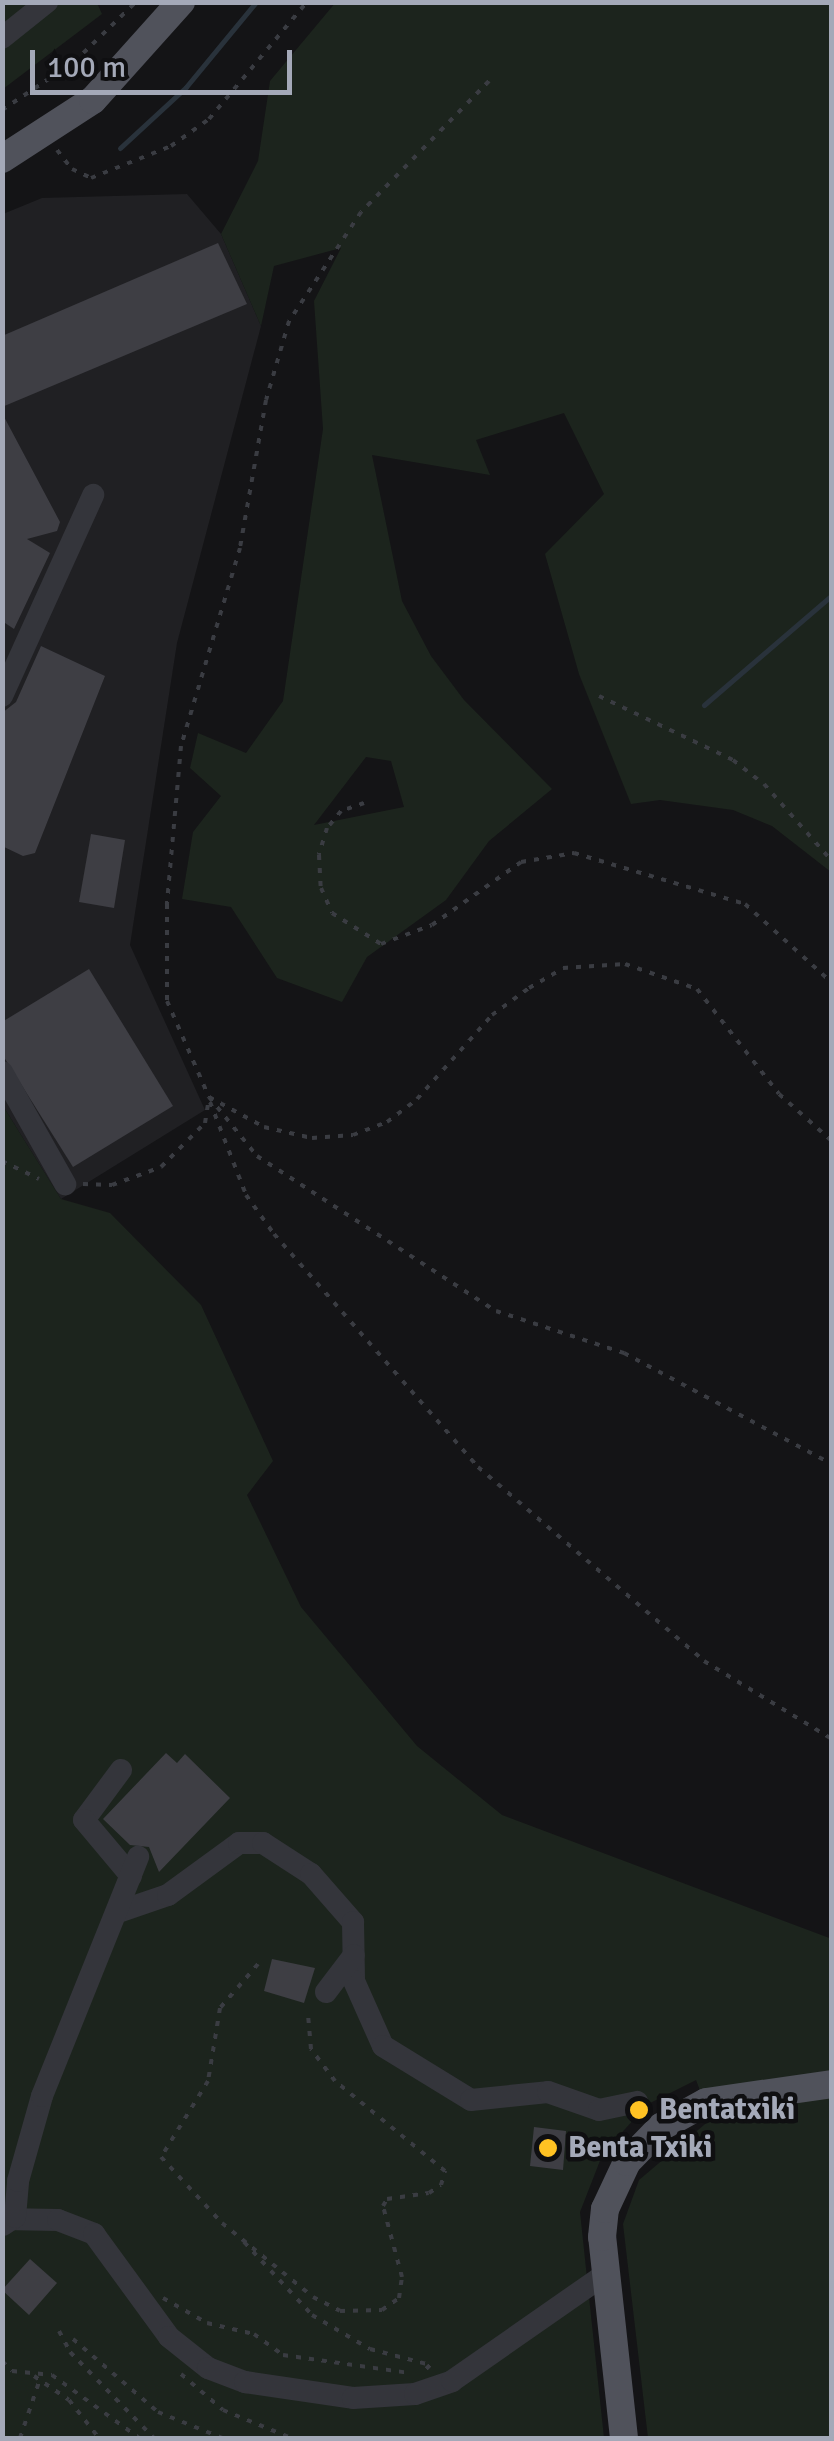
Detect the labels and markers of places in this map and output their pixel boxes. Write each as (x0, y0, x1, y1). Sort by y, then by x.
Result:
place label: Bentatxiki (659, 2092, 795, 2128)
marker: Bentatxiki (628, 2099, 650, 2121)
place label: Benta Txiki (568, 2130, 713, 2166)
marker: Benta Txiki (537, 2137, 559, 2159)

